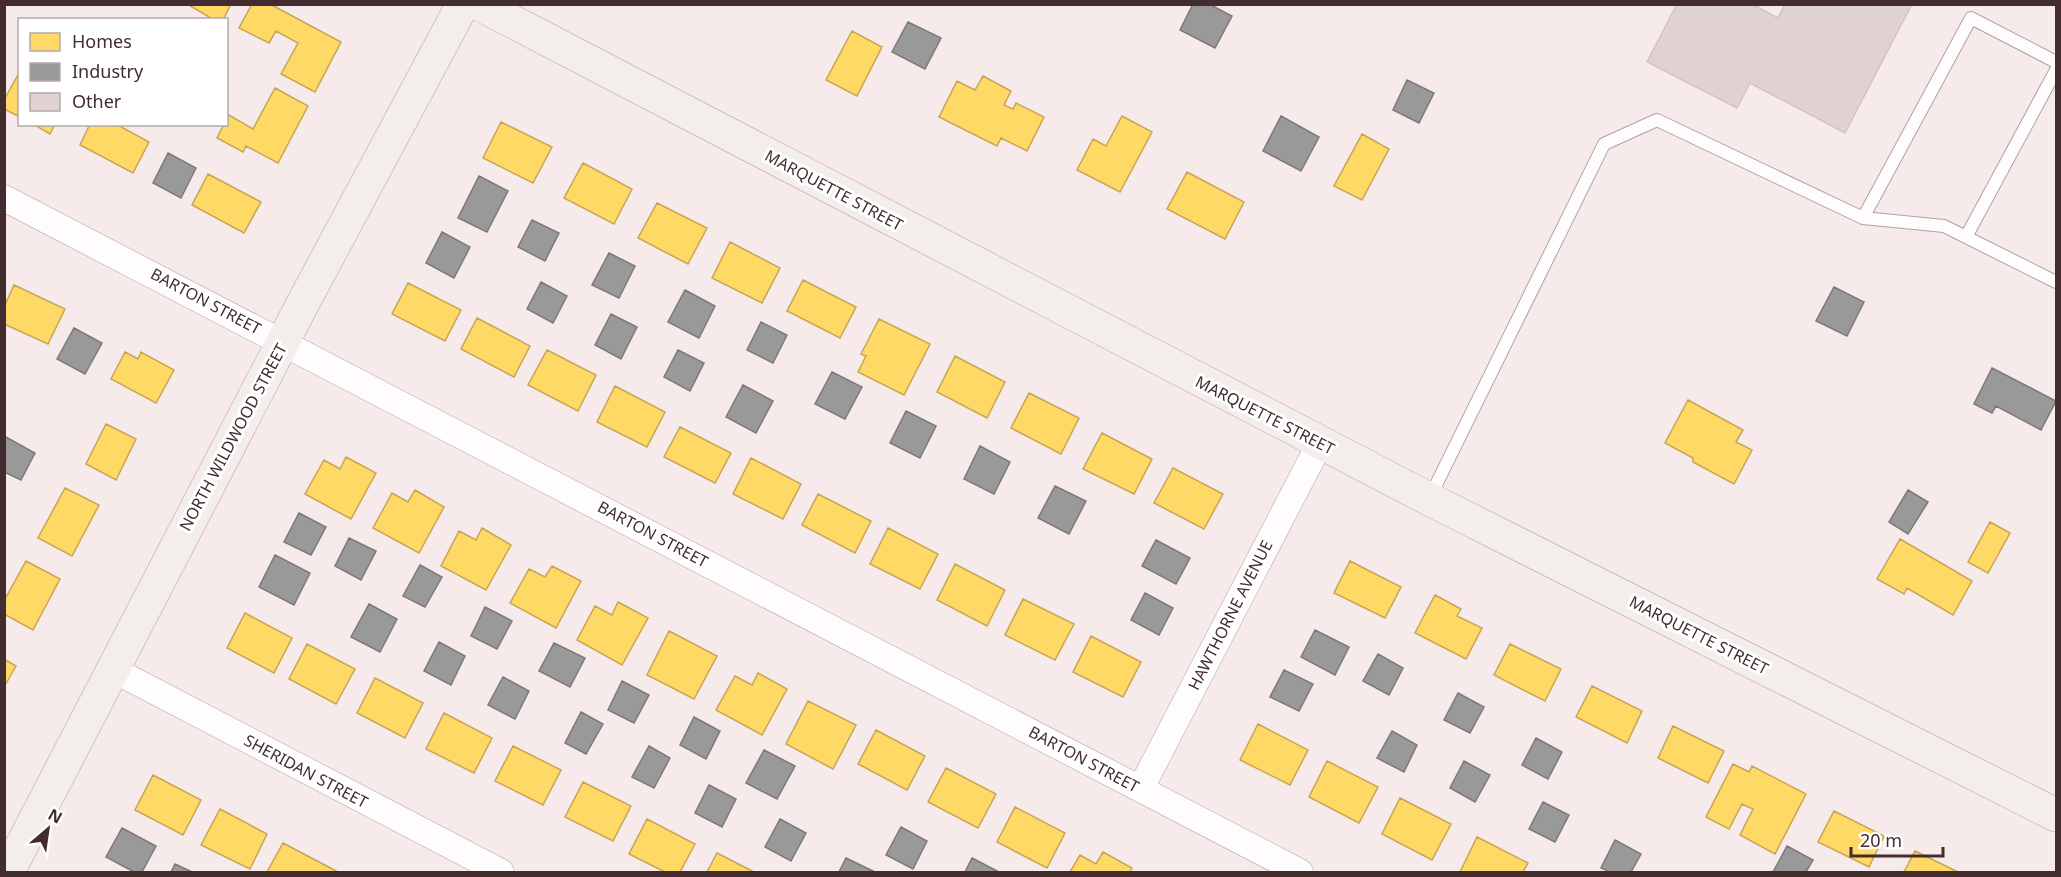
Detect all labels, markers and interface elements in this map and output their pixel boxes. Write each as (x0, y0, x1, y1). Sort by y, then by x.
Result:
legend (18, 18, 228, 126)
text: Homes (72, 29, 132, 53)
text: Industry (72, 59, 144, 83)
text: Other (72, 89, 122, 113)
street label: MARQUETTE STREET (761, 144, 907, 236)
street label: BARTON STREET (147, 263, 265, 339)
street label: NORTH WILDWOOD STREET (174, 339, 292, 535)
street label: MARQUETTE STREET (1192, 370, 1338, 460)
street label: BARTON STREET (594, 496, 712, 572)
street label: HAWTHORNE AVENUE (1183, 536, 1277, 694)
street label: MARQUETTE STREET (1626, 590, 1772, 680)
street label: BARTON STREET (1025, 721, 1143, 797)
street label: SHERIDAN STREET (240, 729, 372, 813)
north arrow (18, 799, 78, 859)
text: N (44, 803, 66, 829)
scale bar (1851, 820, 1942, 858)
text: 20 m (1860, 828, 1902, 852)

